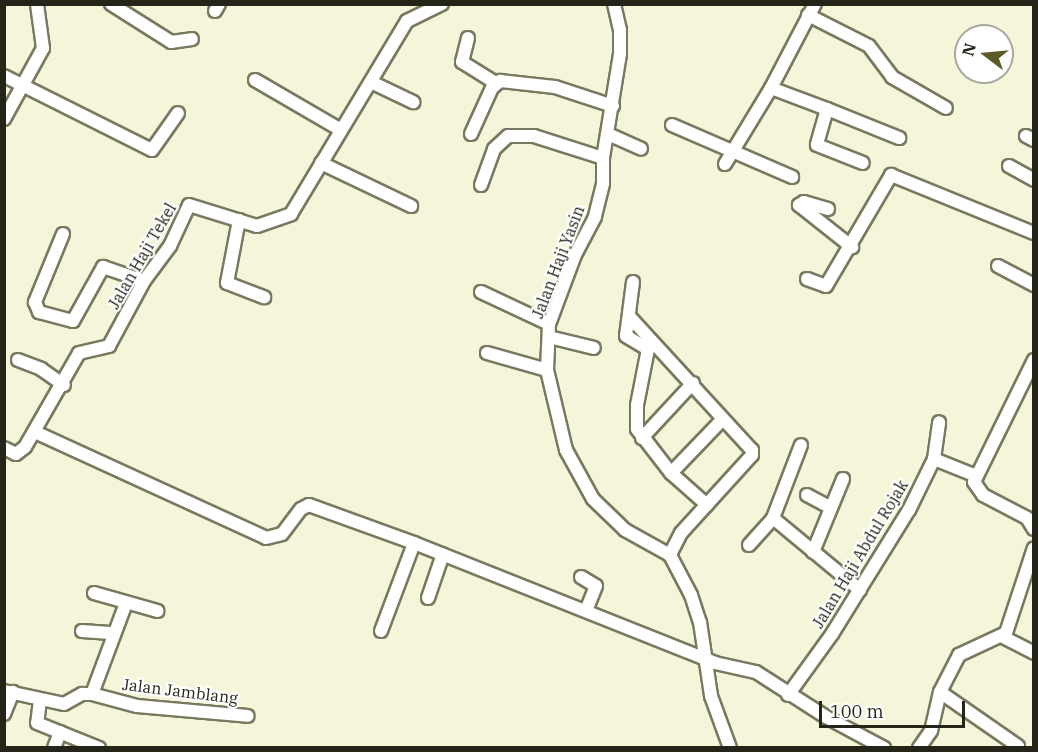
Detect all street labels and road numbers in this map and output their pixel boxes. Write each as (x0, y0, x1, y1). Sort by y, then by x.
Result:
street label: Jalan Haji Tekel (104, 200, 180, 312)
street label: Jalan Haji Yasin (528, 203, 588, 321)
street label: Jalan Haji Abdul Rojak (808, 476, 912, 632)
street label: Jalan Jamblang (121, 674, 239, 708)

